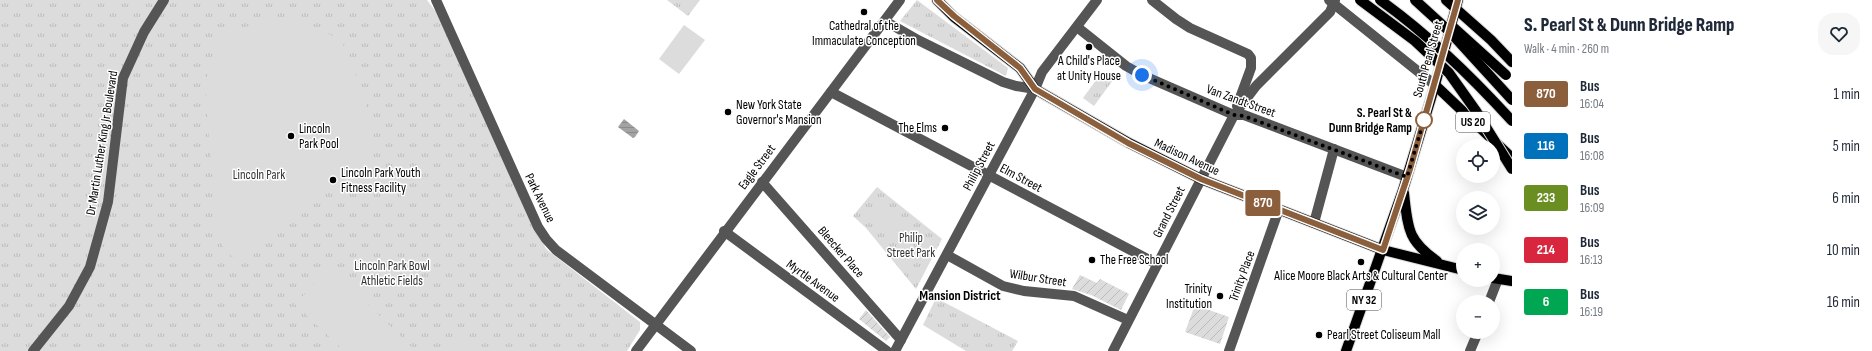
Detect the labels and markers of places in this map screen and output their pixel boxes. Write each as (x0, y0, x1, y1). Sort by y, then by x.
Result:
marker: Cathedral of the Immaculate Conception (859, 7, 869, 17)
place label: Cathedral of the Immaculate Conception (812, 18, 916, 49)
marker: A Child's Place at Unity House (1084, 42, 1094, 52)
place label: A Child's Place at Unity House (1057, 53, 1121, 84)
place label: New York State Governor's Mansion (736, 97, 822, 128)
place label: S. Pearl St & Dunn Bridge Ramp (1329, 105, 1412, 136)
marker: New York State Governor's Mansion (723, 107, 733, 117)
marker: S. Pearl St & Dunn Bridge Ramp (1415, 111, 1433, 129)
place label: The Elms (898, 120, 937, 136)
place label: Lincoln Park Pool (299, 121, 339, 152)
marker: The Elms (940, 123, 950, 133)
marker: Lincoln Park Pool (286, 131, 296, 141)
place label: Lincoln Park Youth Fitness Facility (341, 165, 421, 196)
marker: Lincoln Park Youth Fitness Facility (328, 175, 338, 185)
place label: The Free School (1100, 252, 1169, 268)
marker: The Free School (1087, 255, 1097, 265)
marker: Alice Moore Black Arts & Cultural Center (1356, 257, 1366, 267)
place label: Alice Moore Black Arts & Cultural Center (1273, 268, 1448, 284)
place label: Trinity Institution (1166, 281, 1212, 312)
marker: Trinity Institution (1215, 291, 1225, 301)
place label: Pearl Street Coliseum Mall (1327, 327, 1440, 343)
marker: Pearl Street Coliseum Mall (1314, 330, 1324, 340)

